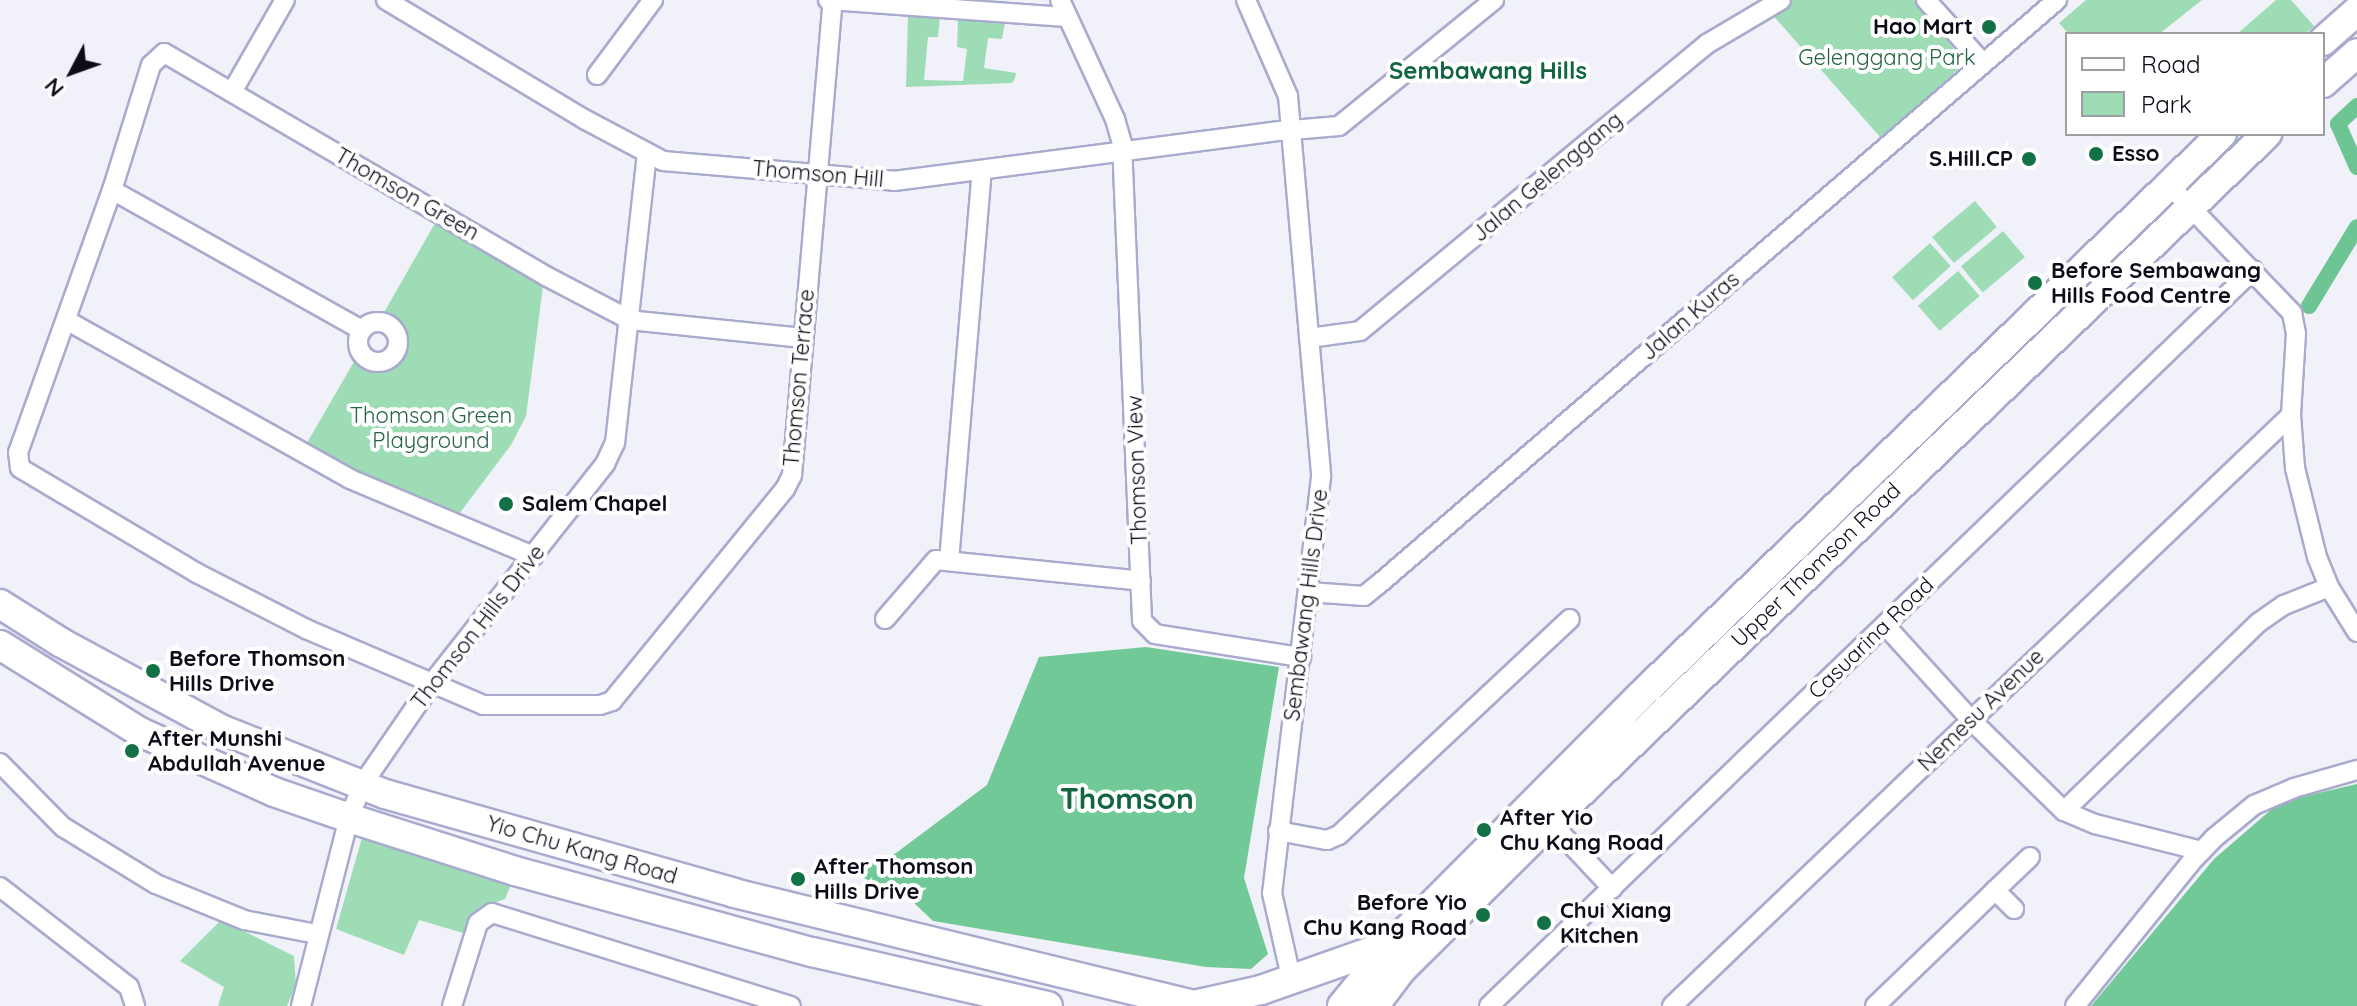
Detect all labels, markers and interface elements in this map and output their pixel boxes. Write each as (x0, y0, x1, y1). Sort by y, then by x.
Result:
place label: Hao Mart (1873, 14, 1973, 40)
marker: Hao Mart (1980, 18, 1998, 36)
north arrow (32, 32, 112, 112)
legend (2065, 32, 2325, 136)
park label: Gelenggang Park (1798, 45, 1976, 71)
text: Road (2141, 49, 2201, 79)
district label: Sembawang Hills (1389, 57, 1587, 85)
text: N (38, 72, 70, 103)
text: Park (2141, 89, 2192, 119)
street label: Jalan Gelenggang (1467, 107, 1627, 247)
place label: Esso (2112, 141, 2160, 167)
street label: Thomson Green (330, 142, 484, 246)
marker: Esso (2087, 145, 2105, 163)
place label: S.Hill.CP (1929, 146, 2013, 172)
marker: S.Hill.CP (2020, 150, 2038, 168)
street label: Thomson Hill (751, 155, 885, 193)
place label: Before Sembawang Hills Food Centre (2051, 257, 2261, 308)
street label: Jalan Kuras (1635, 266, 1745, 366)
marker: Before Sembawang Hills Food Centre (2026, 274, 2044, 292)
street label: Thomson Terrace (778, 288, 820, 468)
street label: Thomson View (1121, 395, 1153, 545)
park label: Thomson Green Playground (350, 402, 512, 454)
street label: Upper Thomson Road (1726, 477, 1906, 653)
street label: Sembawang Hills Drive (1279, 487, 1333, 723)
place label: Salem Chapel (522, 491, 667, 517)
marker: Salem Chapel (497, 495, 515, 513)
street label: Thomson Hills Drive (406, 540, 550, 714)
street label: Casuarina Road (1803, 572, 1939, 704)
street label: Nemesu Avenue (1912, 643, 2050, 777)
place label: Before Thomson Hills Drive (169, 645, 345, 696)
marker: Before Thomson Hills Drive (144, 662, 162, 680)
place label: After Munshi Abdullah Avenue (148, 725, 325, 776)
marker: After Munshi Abdullah Avenue (123, 742, 141, 760)
district label: Thomson (1060, 780, 1194, 816)
place label: After Yio Chu Kang Road (1500, 804, 1664, 856)
street label: Yio Chu Kang Road (484, 810, 680, 890)
marker: After Yio Chu Kang Road (1475, 821, 1493, 839)
place label: After Thomson Hills Drive (814, 853, 973, 904)
marker: After Thomson Hills Drive (789, 870, 807, 888)
place label: Before Yio Chu Kang Road (1303, 889, 1467, 940)
place label: Chui Xiang Kitchen (1560, 897, 1672, 948)
marker: Before Yio Chu Kang Road (1474, 906, 1492, 924)
marker: Chui Xiang Kitchen (1535, 914, 1553, 932)

